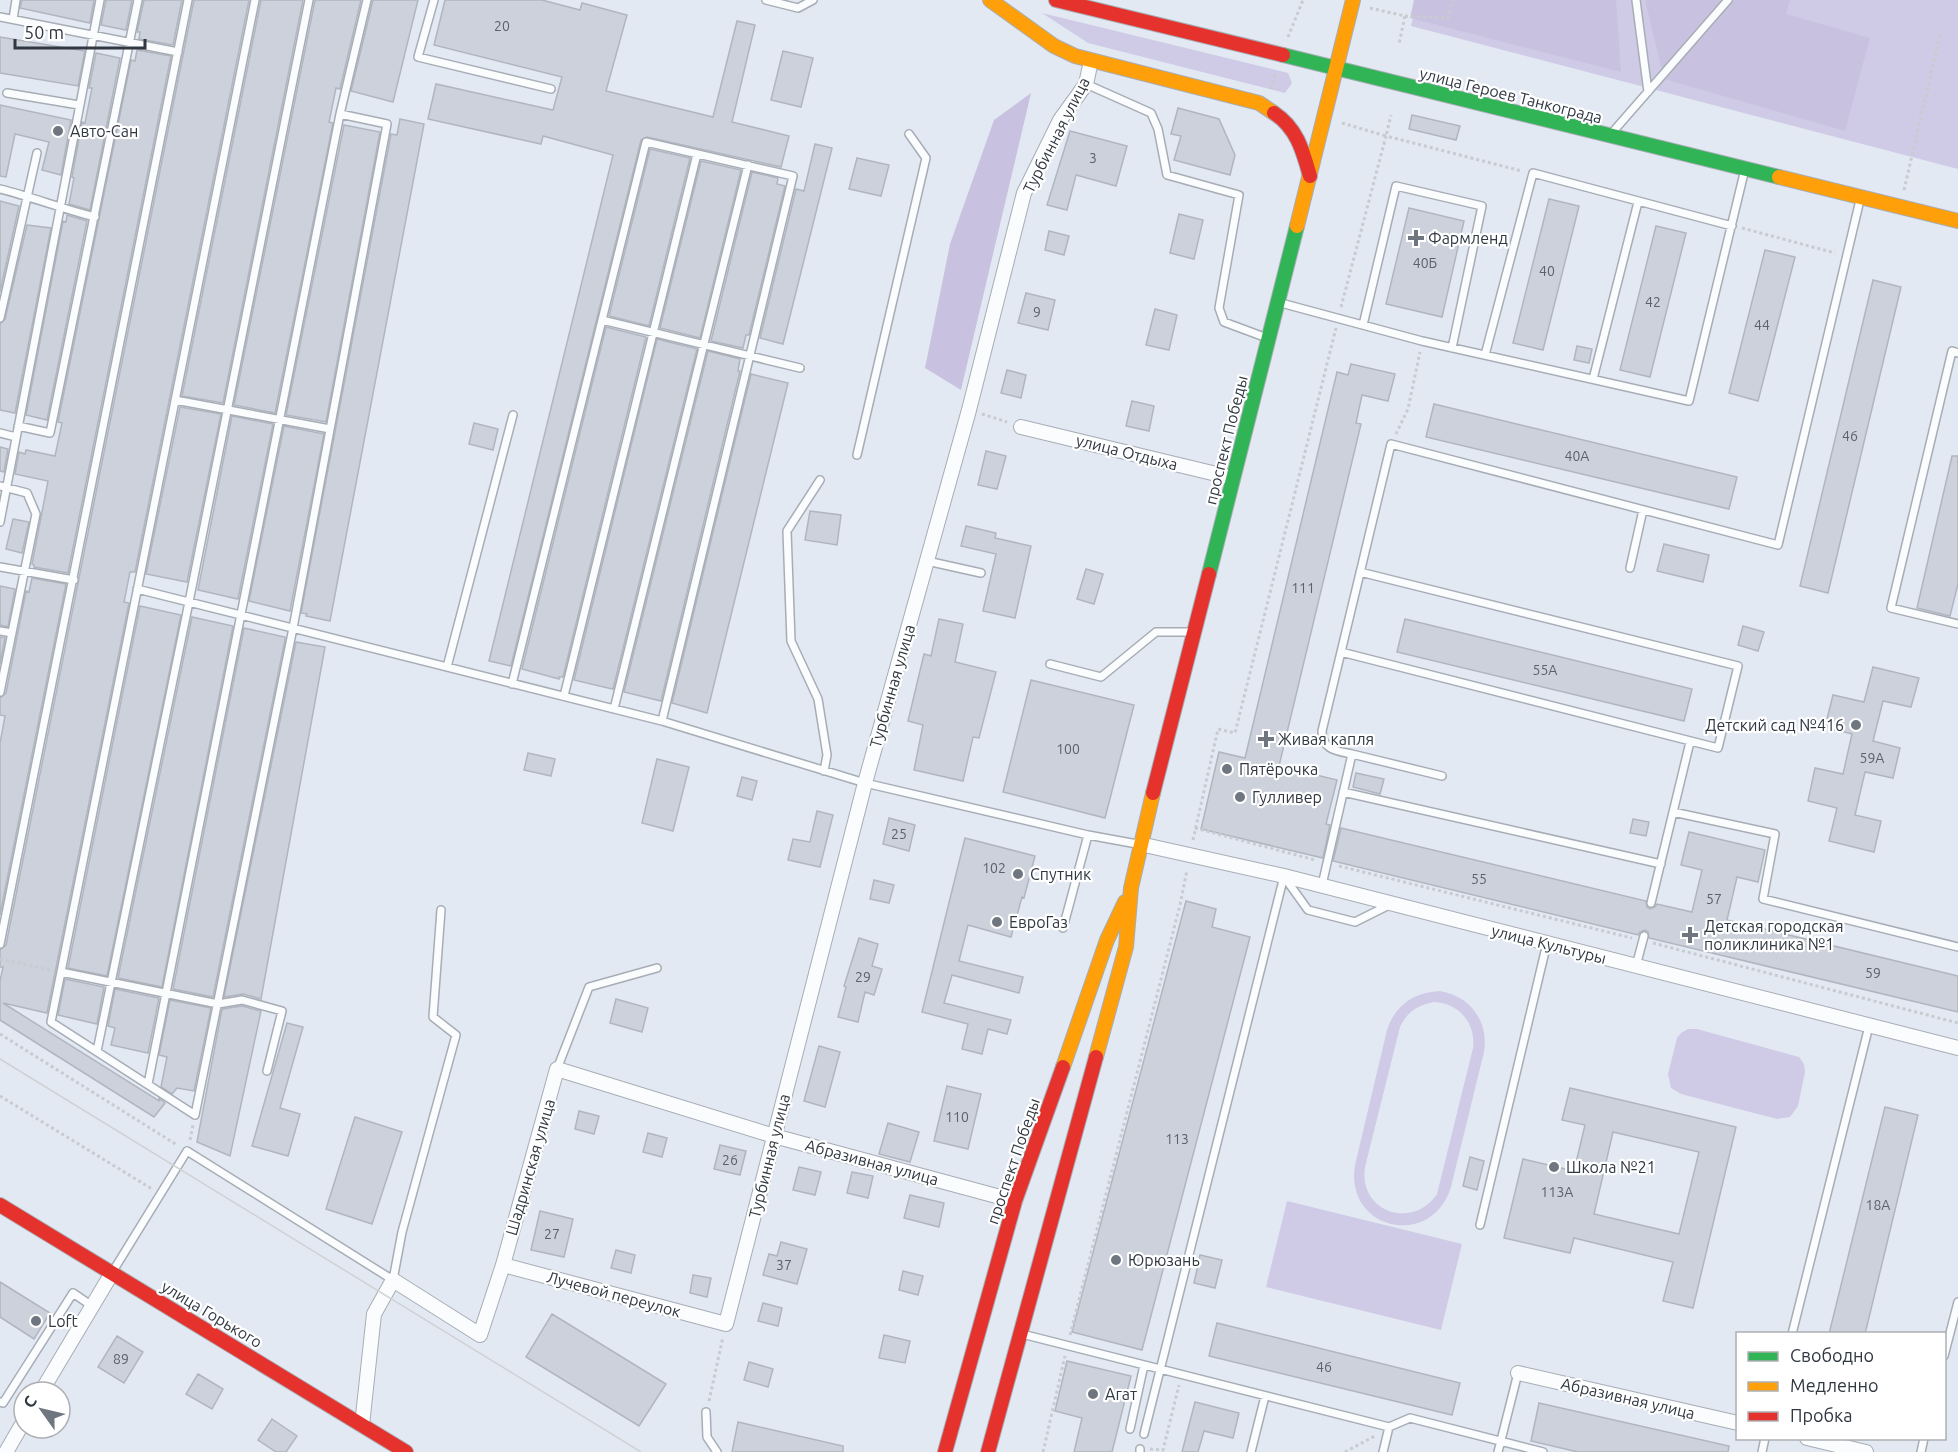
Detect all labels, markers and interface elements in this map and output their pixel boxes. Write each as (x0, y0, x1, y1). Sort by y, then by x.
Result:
scale bar (15, 12, 146, 50)
house number: 20 (494, 18, 510, 34)
text: 50 m (24, 22, 64, 42)
street label: улица Героев Танкограда (1418, 64, 1604, 126)
street label: Турбинная улица (1019, 74, 1093, 196)
place label: Авто-Сан (70, 122, 138, 140)
marker: Авто-Сан (51, 124, 65, 138)
house number: 3 (1089, 150, 1097, 166)
place label: Фармленд (1428, 229, 1508, 247)
marker: Фармленд (1409, 231, 1423, 245)
house number: 40Б (1413, 255, 1437, 271)
house number: 40 (1539, 263, 1555, 279)
house number: 42 (1645, 294, 1661, 310)
house number: 9 (1033, 304, 1041, 320)
house number: 44 (1754, 317, 1770, 333)
street label: проспект Победы (1201, 374, 1251, 506)
house number: 46 (1842, 428, 1858, 444)
street label: улица Отдыха (1074, 431, 1180, 473)
house number: 40А (1565, 448, 1589, 464)
house number: 111 (1291, 580, 1315, 596)
street label: Турбинная улица (866, 622, 918, 750)
house number: 55А (1533, 662, 1557, 678)
place label: Детский сад №416 (1705, 716, 1844, 734)
marker: Детский сад №416 (1849, 718, 1863, 732)
place label: Живая капля (1278, 730, 1374, 748)
marker: Живая капля (1259, 732, 1273, 746)
house number: 100 (1056, 741, 1080, 757)
house number: 59А (1860, 750, 1884, 766)
place label: Пятёрочка (1239, 760, 1318, 778)
marker: Пятёрочка (1220, 762, 1234, 776)
place label: Гулливер (1252, 788, 1322, 806)
marker: Гулливер (1233, 790, 1247, 804)
house number: 25 (891, 826, 907, 842)
house number: 102 (982, 860, 1006, 876)
place label: Спутник (1030, 865, 1091, 883)
marker: Спутник (1011, 867, 1025, 881)
house number: 55 (1471, 871, 1487, 887)
house number: 57 (1706, 891, 1722, 907)
place label: ЕвроГаз (1009, 913, 1068, 931)
marker: ЕвроГаз (990, 915, 1004, 929)
place label: Детская городская поликлиника №1 (1704, 917, 1844, 953)
street label: улица Культуры (1490, 921, 1608, 967)
marker: Детская городская поликлиника №1 (1681, 926, 1699, 944)
house number: 59 (1865, 965, 1881, 981)
house number: 29 (855, 969, 871, 985)
street label: Турбинная улица (745, 1092, 793, 1220)
street label: проспект Победы (983, 1096, 1043, 1226)
street label: Шадринская улица (502, 1097, 558, 1237)
house number: 110 (945, 1109, 969, 1125)
house number: 113 (1165, 1131, 1189, 1147)
street label: Абразивная улица (804, 1136, 940, 1188)
house number: 26 (722, 1152, 738, 1168)
place label: Школа №21 (1566, 1158, 1656, 1176)
marker: Школа №21 (1547, 1160, 1561, 1174)
house number: 113А (1541, 1184, 1573, 1200)
house number: 18А (1866, 1197, 1890, 1213)
house number: 27 (544, 1226, 560, 1242)
place label: Юрюзань (1128, 1251, 1200, 1269)
marker: Юрюзань (1109, 1253, 1123, 1267)
house number: 37 (776, 1257, 792, 1273)
street label: Лучевой переулок (545, 1267, 683, 1321)
street label: улица Горького (159, 1277, 265, 1351)
place label: Loft (48, 1312, 79, 1330)
marker: Loft (29, 1314, 43, 1328)
legend (1736, 1332, 1946, 1440)
text: Свободно (1790, 1345, 1874, 1365)
house number: 89 (113, 1351, 129, 1367)
house number: 46 (1316, 1359, 1332, 1375)
street label: Абразивная улица (1559, 1374, 1697, 1422)
text: Медленно (1790, 1375, 1879, 1395)
north arrow (12, 1380, 72, 1440)
place label: Агат (1105, 1385, 1137, 1403)
marker: Агат (1086, 1387, 1100, 1401)
text: С (19, 1392, 40, 1411)
text: Пробка (1790, 1405, 1853, 1425)

